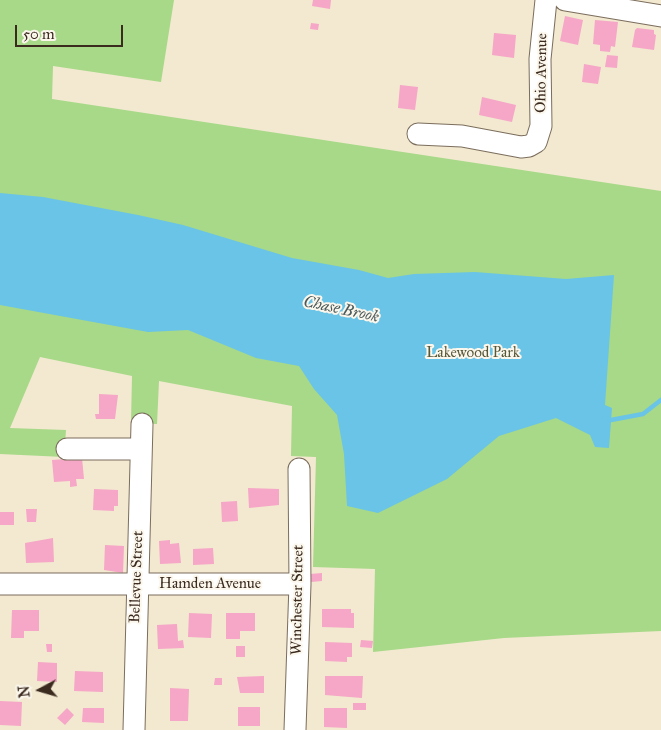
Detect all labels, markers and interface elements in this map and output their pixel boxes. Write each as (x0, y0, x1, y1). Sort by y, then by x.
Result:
scale bar (18, 15, 125, 47)
text: 50 m (23, 25, 55, 43)
street label: Ohio Avenue (532, 33, 552, 113)
water label: Chase Brook (301, 293, 381, 327)
park label: Lakewood Park (426, 344, 520, 362)
street label: Bellevue Street (126, 531, 148, 623)
street label: Winchester Street (288, 545, 308, 655)
street label: Hamden Avenue (159, 575, 261, 593)
north arrow (15, 665, 65, 715)
text: N (16, 685, 34, 698)

